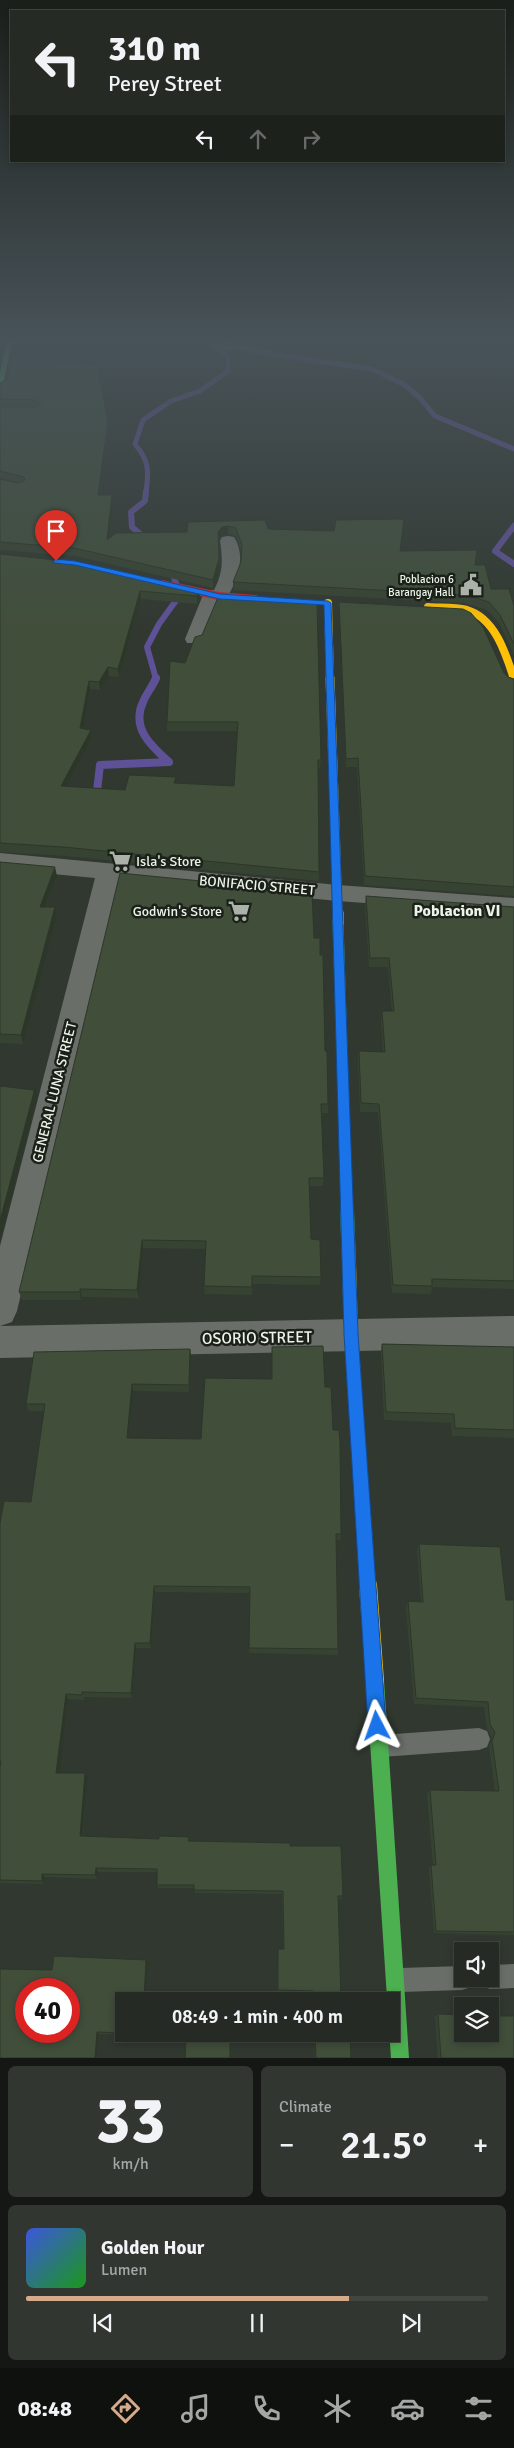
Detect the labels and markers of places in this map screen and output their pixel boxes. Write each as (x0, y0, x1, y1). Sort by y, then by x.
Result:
pin (35, 510, 77, 561)
public building icon: Poblacion 6 Barangay Hall (458, 572, 484, 598)
place label: Poblacion 6 Barangay Hall (388, 573, 454, 599)
supermarket icon: Isla's Store (107, 848, 133, 874)
place label: Isla's Store (136, 853, 201, 870)
supermarket icon: Godwin's Store (226, 898, 252, 924)
place label: Godwin's Store (133, 903, 222, 920)

